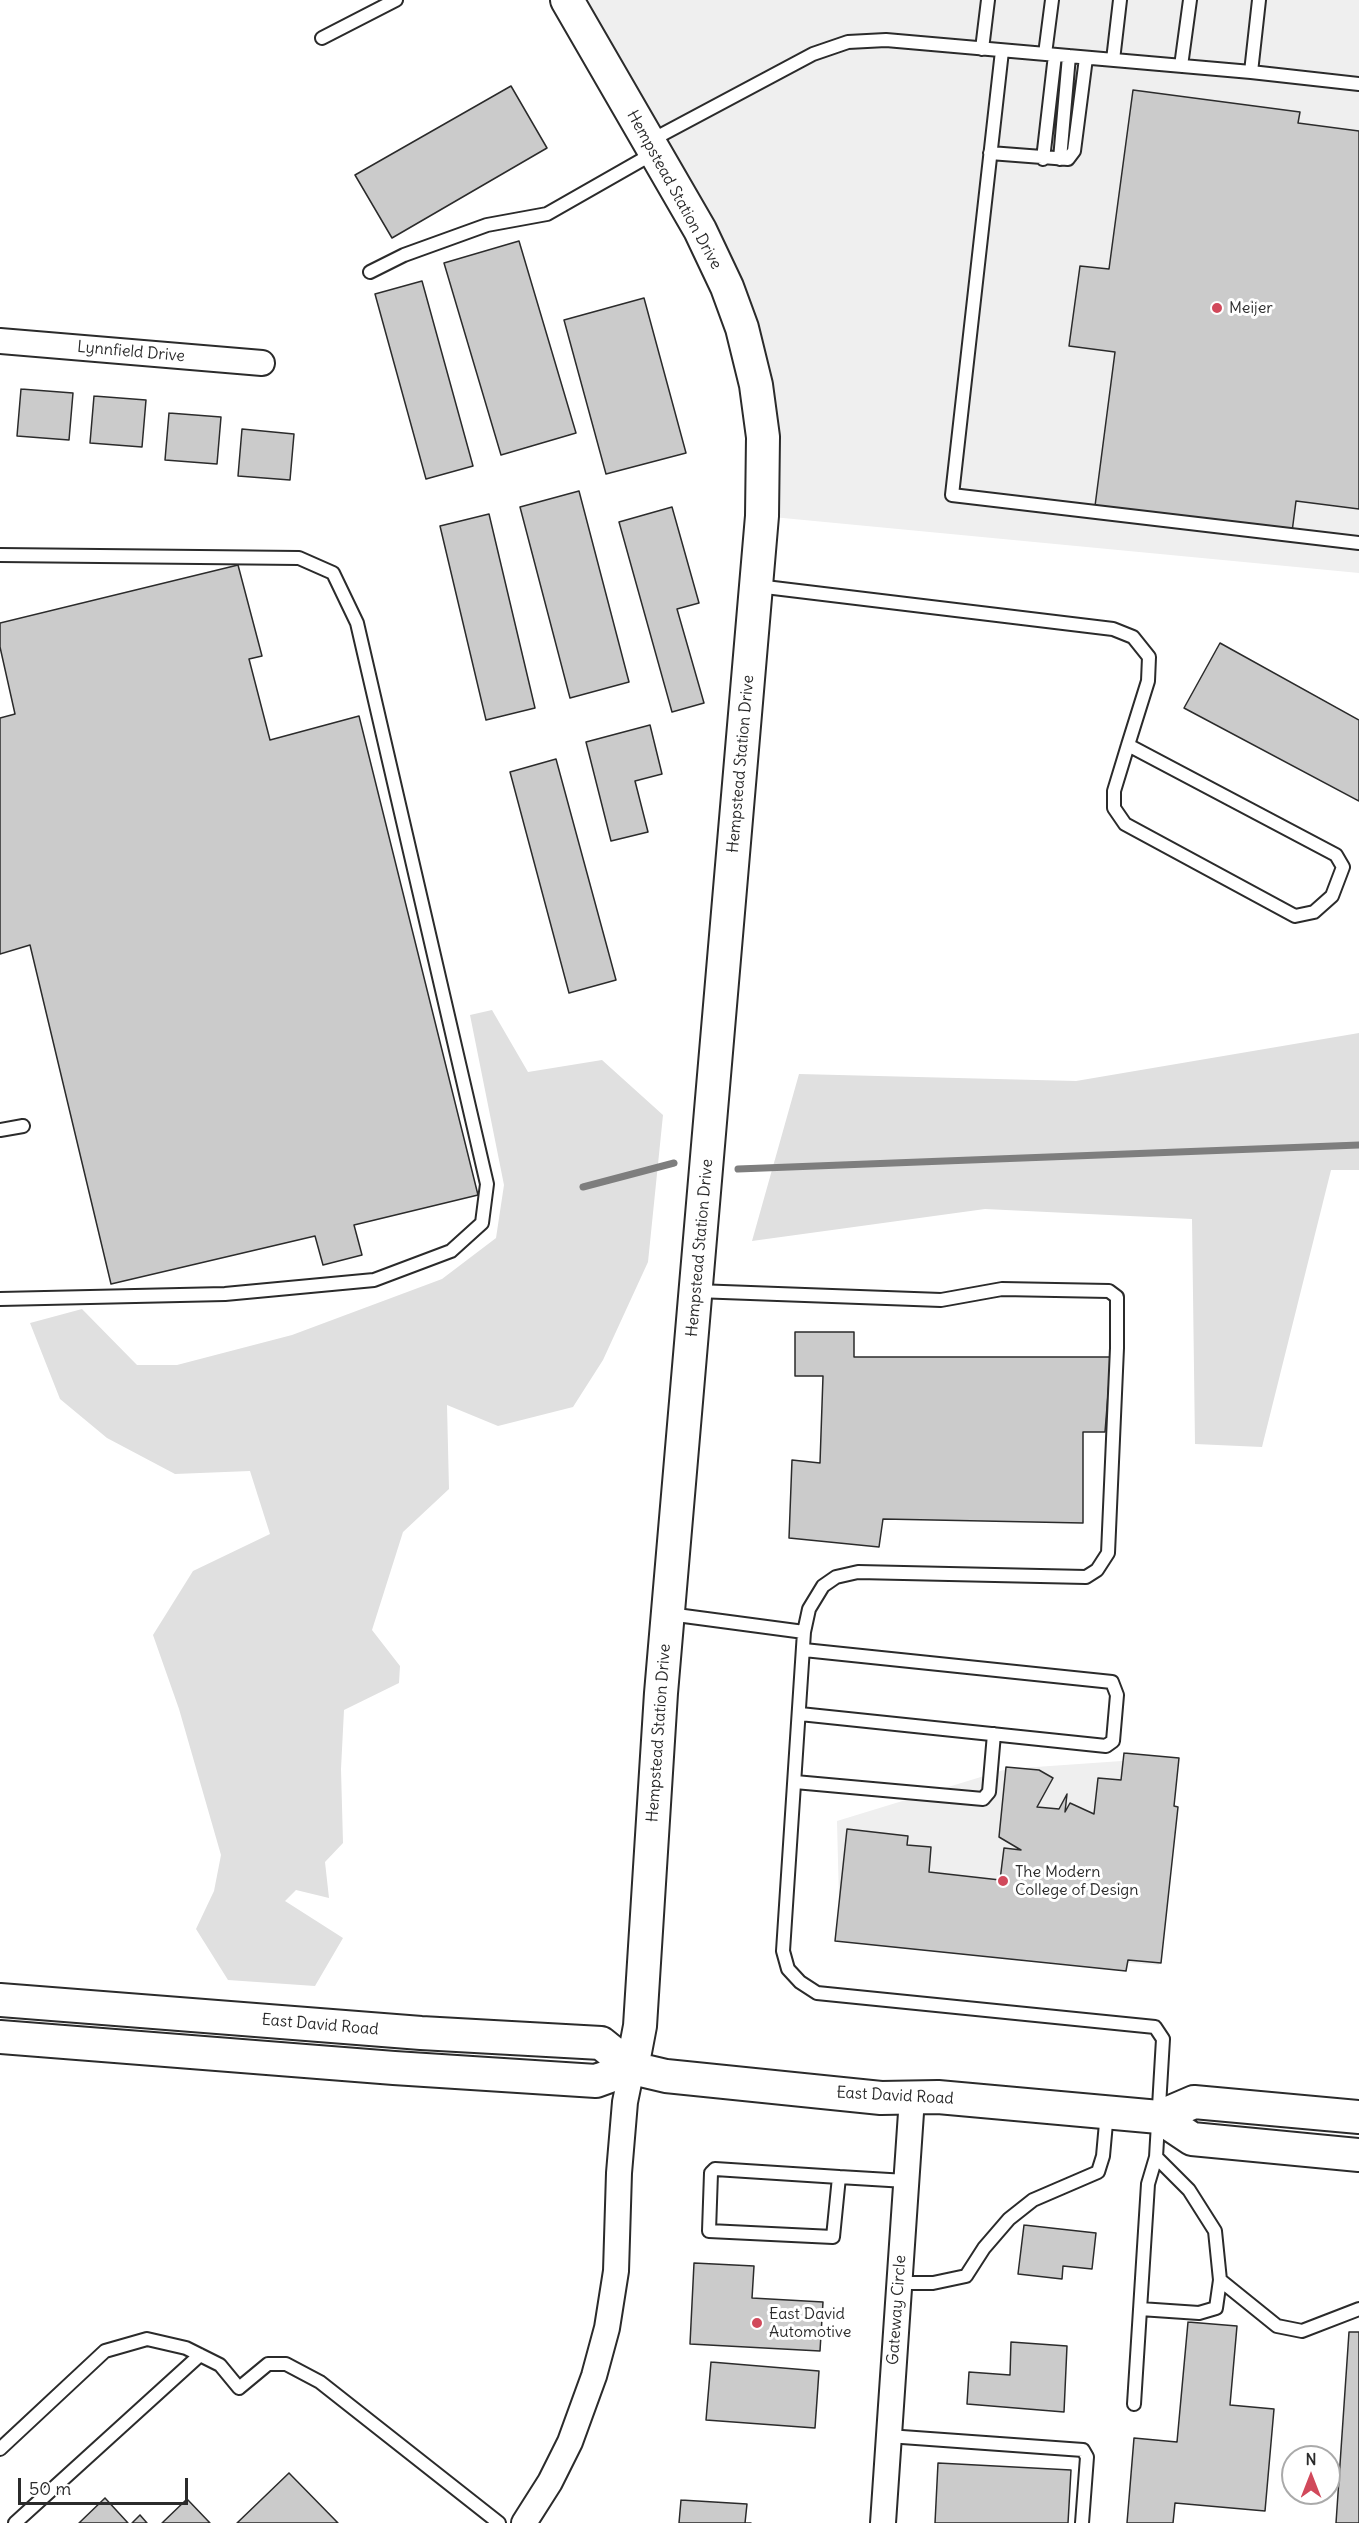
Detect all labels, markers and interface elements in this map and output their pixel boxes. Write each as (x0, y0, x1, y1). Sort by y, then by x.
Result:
street label: Hempstead Station Drive (622, 107, 726, 273)
place label: Meijer (1229, 298, 1273, 318)
marker: Meijer (1210, 301, 1224, 315)
street label: Lynnfield Drive (76, 338, 186, 366)
street label: Hempstead Station Drive (724, 674, 758, 854)
street label: Hempstead Station Drive (683, 1158, 717, 1338)
street label: Hempstead Station Drive (643, 1643, 675, 1823)
place label: The Modern College of Design (1015, 1862, 1138, 1900)
marker: The Modern College of Design (996, 1874, 1010, 1888)
street label: East David Road (261, 2010, 379, 2040)
street label: East David Road (836, 2083, 954, 2109)
street label: Gateway Circle (884, 2255, 910, 2365)
place label: East David Automotive (769, 2304, 851, 2342)
marker: East David Automotive (750, 2316, 764, 2330)
north arrow (1281, 2445, 1341, 2505)
text: N (1305, 2449, 1317, 2469)
scale bar (21, 2466, 190, 2504)
text: 50 m (29, 2477, 71, 2500)

